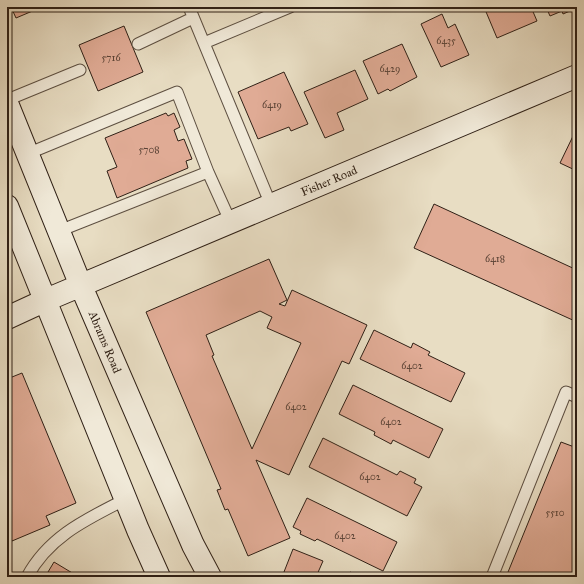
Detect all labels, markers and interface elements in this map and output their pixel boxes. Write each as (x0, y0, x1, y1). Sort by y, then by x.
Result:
house number: 6435 (436, 35, 456, 47)
house number: 5716 (101, 52, 121, 64)
house number: 6429 (379, 63, 401, 75)
house number: 6419 (262, 99, 282, 111)
house number: 5708 (138, 144, 160, 156)
street label: Fisher Road (299, 163, 359, 199)
house number: 6418 (485, 253, 505, 265)
street label: Abrams Road (85, 308, 124, 375)
house number: 6402 (401, 360, 423, 372)
house number: 6402 (285, 401, 307, 413)
house number: 6402 (380, 416, 402, 428)
house number: 6402 (359, 471, 381, 483)
house number: 5510 (545, 507, 565, 519)
house number: 6402 (334, 530, 356, 542)

